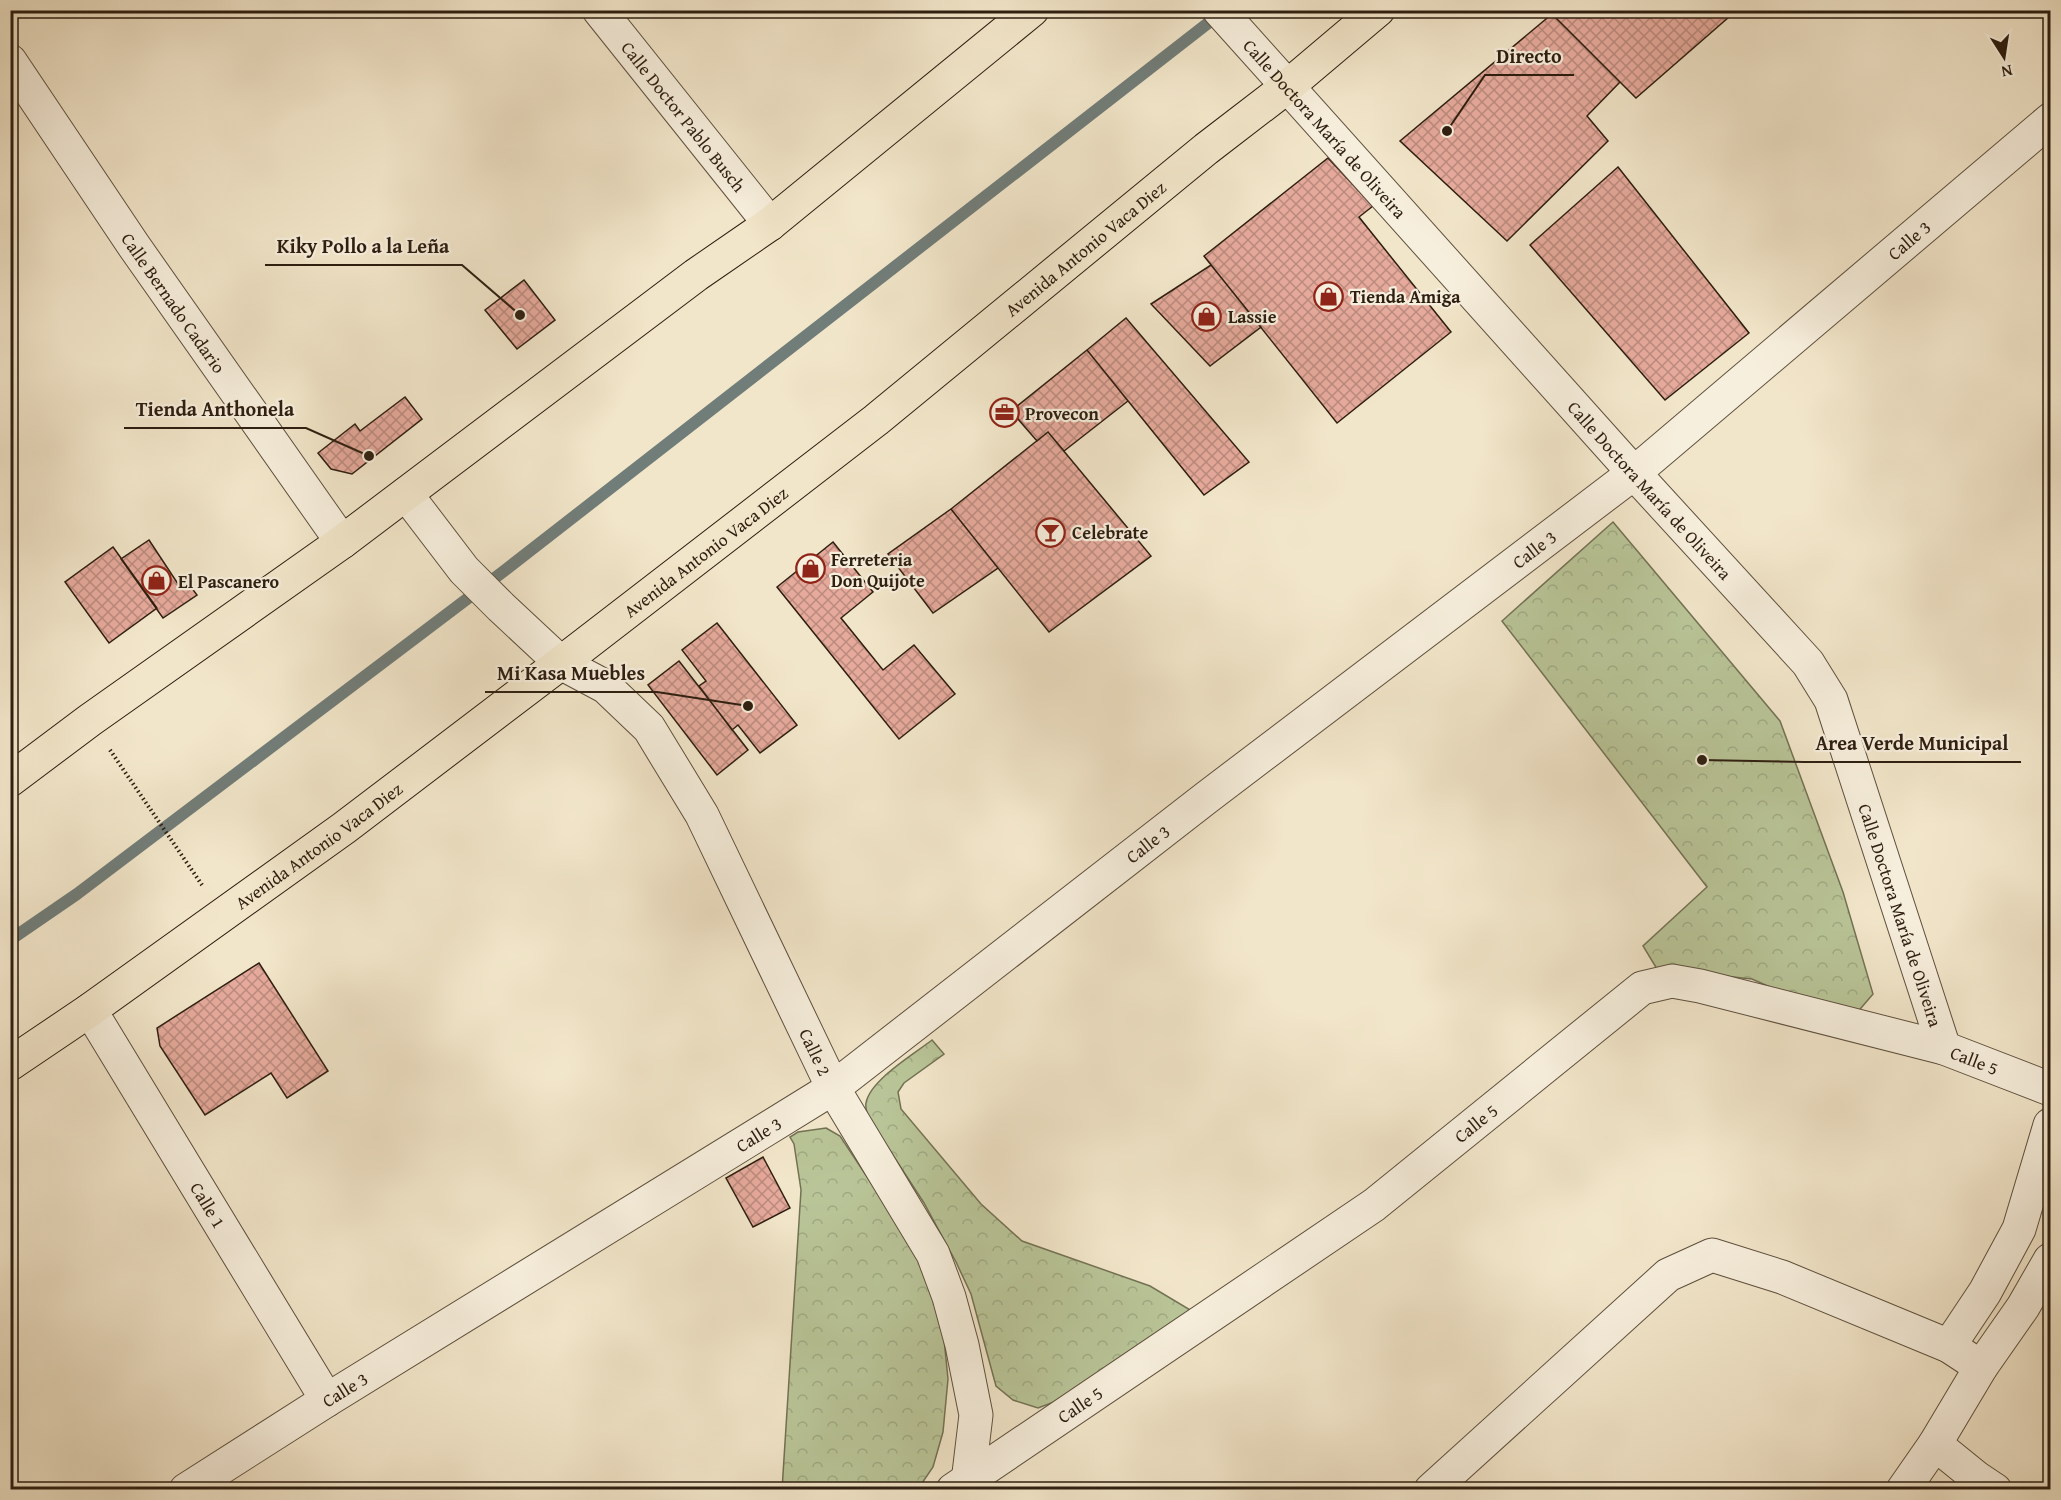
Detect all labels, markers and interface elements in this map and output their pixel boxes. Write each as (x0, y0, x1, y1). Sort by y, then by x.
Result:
north arrow (1974, 27, 2034, 87)
street label: Calle Doctora María de Oliveira (1237, 32, 1413, 225)
street label: Calle Doctor Pablo Busch (615, 35, 753, 198)
callout: Directo (1485, 37, 1574, 75)
text: Directo (1496, 41, 1562, 70)
text: N (1999, 59, 2015, 85)
street label: Avenida Antonio Vaca Diez (999, 174, 1172, 323)
street label: Calle 3 (1881, 214, 1936, 266)
street label: Calle Bernado Cadario (115, 227, 233, 379)
callout: Kiky Pollo a la Leña (265, 227, 462, 265)
text: Kiky Pollo a la Leña (277, 231, 450, 260)
shop icon: Tienda Amiga (1313, 280, 1345, 312)
place label: Tienda Amiga (1350, 283, 1461, 310)
shop icon: Lassie (1191, 300, 1223, 332)
place label: Lassie (1228, 303, 1277, 330)
callout: Tienda Anthonela (124, 390, 306, 428)
text: Tienda Anthonela (136, 394, 295, 423)
street label: Calle Doctora María de Oliveira (1562, 394, 1739, 586)
office icon: Provecon (988, 397, 1020, 429)
place label: Provecon (1025, 400, 1099, 427)
street label: Avenida Antonio Vaca Diez (617, 479, 793, 624)
bar icon: Celebrate (1035, 516, 1067, 548)
place label: Celebrate (1072, 519, 1148, 546)
street label: Calle 3 (1506, 523, 1562, 575)
place label: Ferreteria Don Quijote (831, 546, 925, 594)
shop icon: Ferreteria Don Quijote (794, 553, 826, 585)
shop icon: El Pascanero (141, 565, 173, 597)
place label: El Pascanero (178, 568, 280, 595)
callout: Mi Kasa Muebles (485, 654, 657, 692)
text: Mi Kasa Muebles (497, 658, 645, 687)
callout: Area Verde Municipal (1804, 724, 2021, 762)
text: Area Verde Municipal (1816, 728, 2008, 757)
street label: Avenida Antonio Vaca Diez (229, 775, 408, 916)
street label: Calle Doctora María de Oliveira (1852, 800, 1950, 1031)
street label: Calle 3 (1120, 818, 1175, 869)
street label: Calle 2 (793, 1024, 839, 1080)
street label: Calle 5 (1947, 1038, 2003, 1081)
street label: Calle 5 (1448, 1097, 1503, 1149)
street label: Calle 3 (730, 1110, 786, 1159)
street label: Calle 1 (184, 1177, 233, 1233)
street label: Calle 3 (316, 1365, 373, 1414)
street label: Calle 5 (1052, 1379, 1108, 1429)

